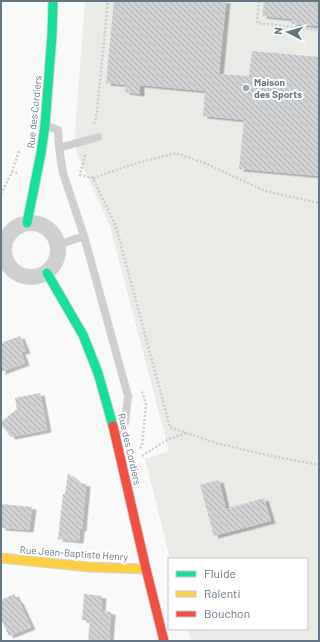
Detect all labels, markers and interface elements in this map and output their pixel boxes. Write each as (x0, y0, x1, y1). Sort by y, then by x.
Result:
north arrow (268, 12, 308, 52)
text: N (271, 27, 284, 35)
street label: Rue des Cordiers (24, 75, 44, 149)
place label: Maison des Sports (254, 76, 302, 100)
marker: Maison des Sports (241, 83, 251, 93)
street label: Rue des Cordiers (116, 412, 144, 486)
street label: Rue Jean-Baptiste Henry (19, 543, 129, 563)
legend (168, 558, 308, 630)
text: Fluide (204, 566, 236, 580)
text: Ralenti (204, 586, 241, 600)
text: Bouchon (204, 606, 250, 620)

